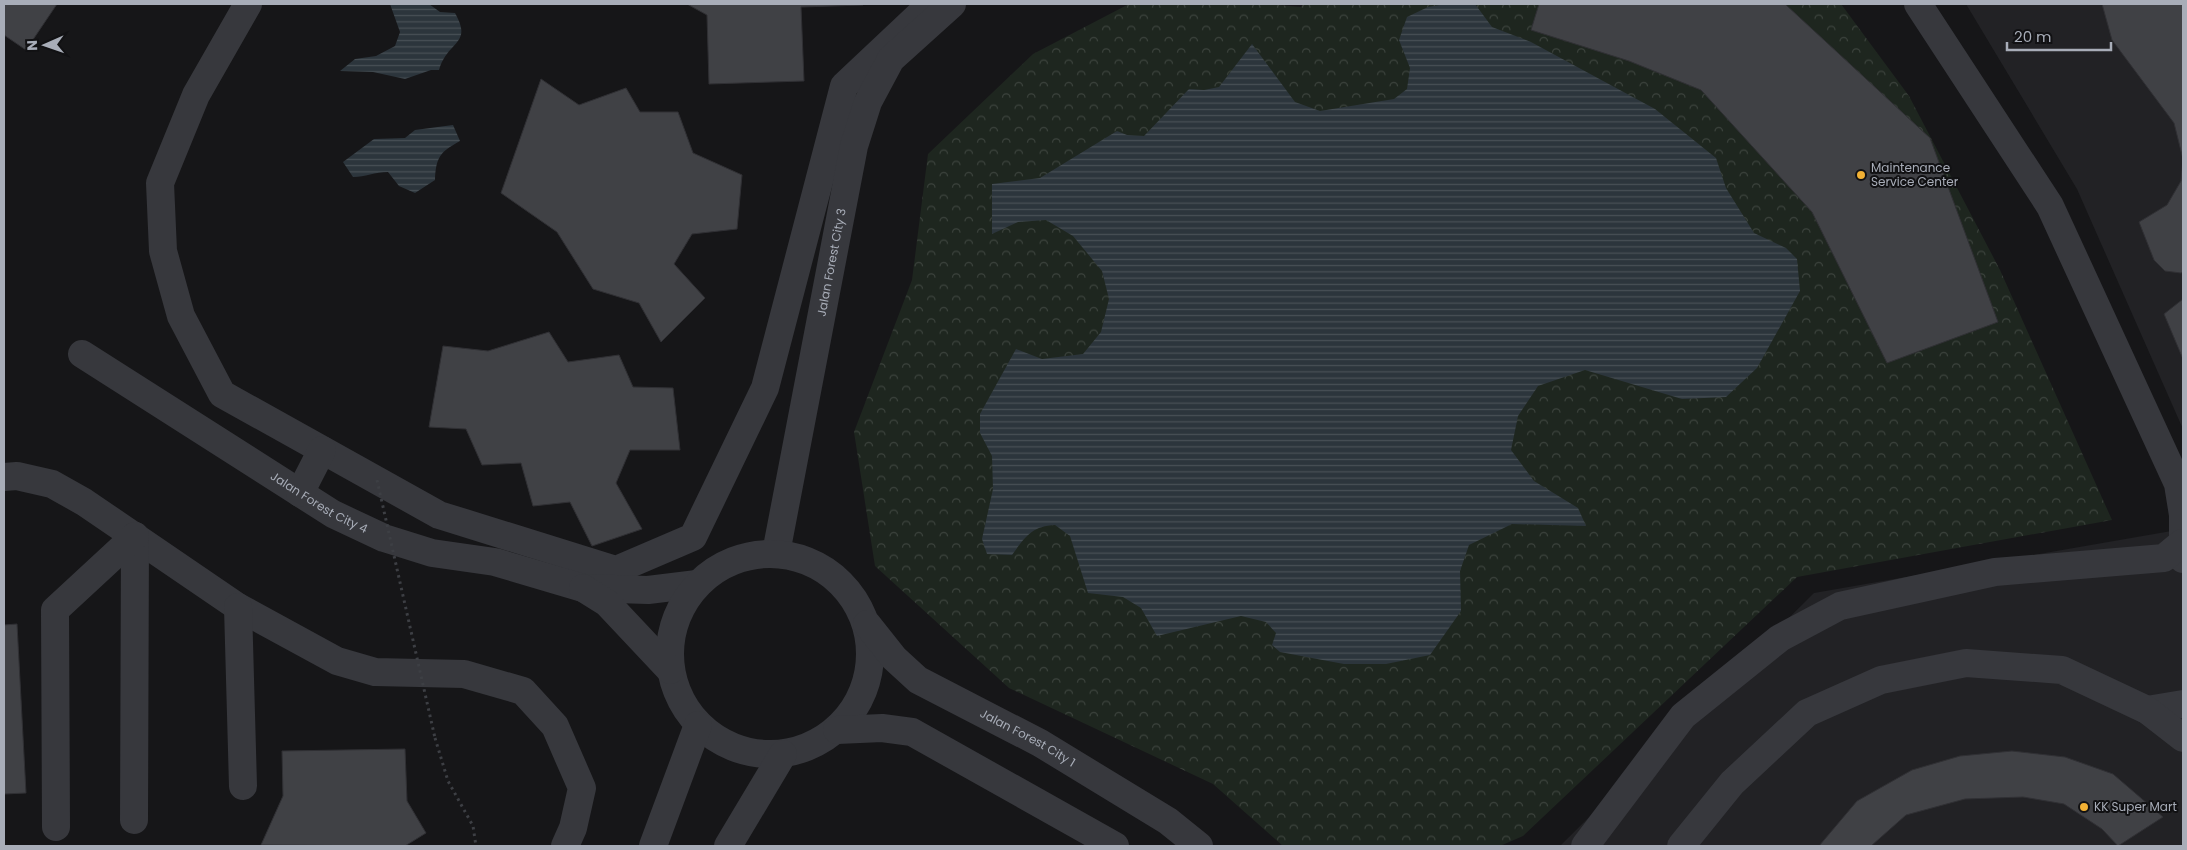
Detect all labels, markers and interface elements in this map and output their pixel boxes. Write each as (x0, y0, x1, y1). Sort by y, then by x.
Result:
north arrow (20, 20, 70, 70)
scale bar (2007, 20, 2111, 52)
text: 20 m (2014, 26, 2052, 47)
text: N (22, 40, 42, 51)
place label: Maintenance Service Center (1871, 159, 1959, 190)
marker: Maintenance Service Center (1855, 169, 1867, 181)
street label: Jalan Forest City 3 (813, 207, 850, 318)
street label: Jalan Forest City 4 (267, 467, 371, 537)
street label: Jalan Forest City 1 (977, 704, 1079, 771)
place label: KK Super Mart (2094, 798, 2177, 815)
marker: KK Super Mart (2078, 801, 2090, 813)

